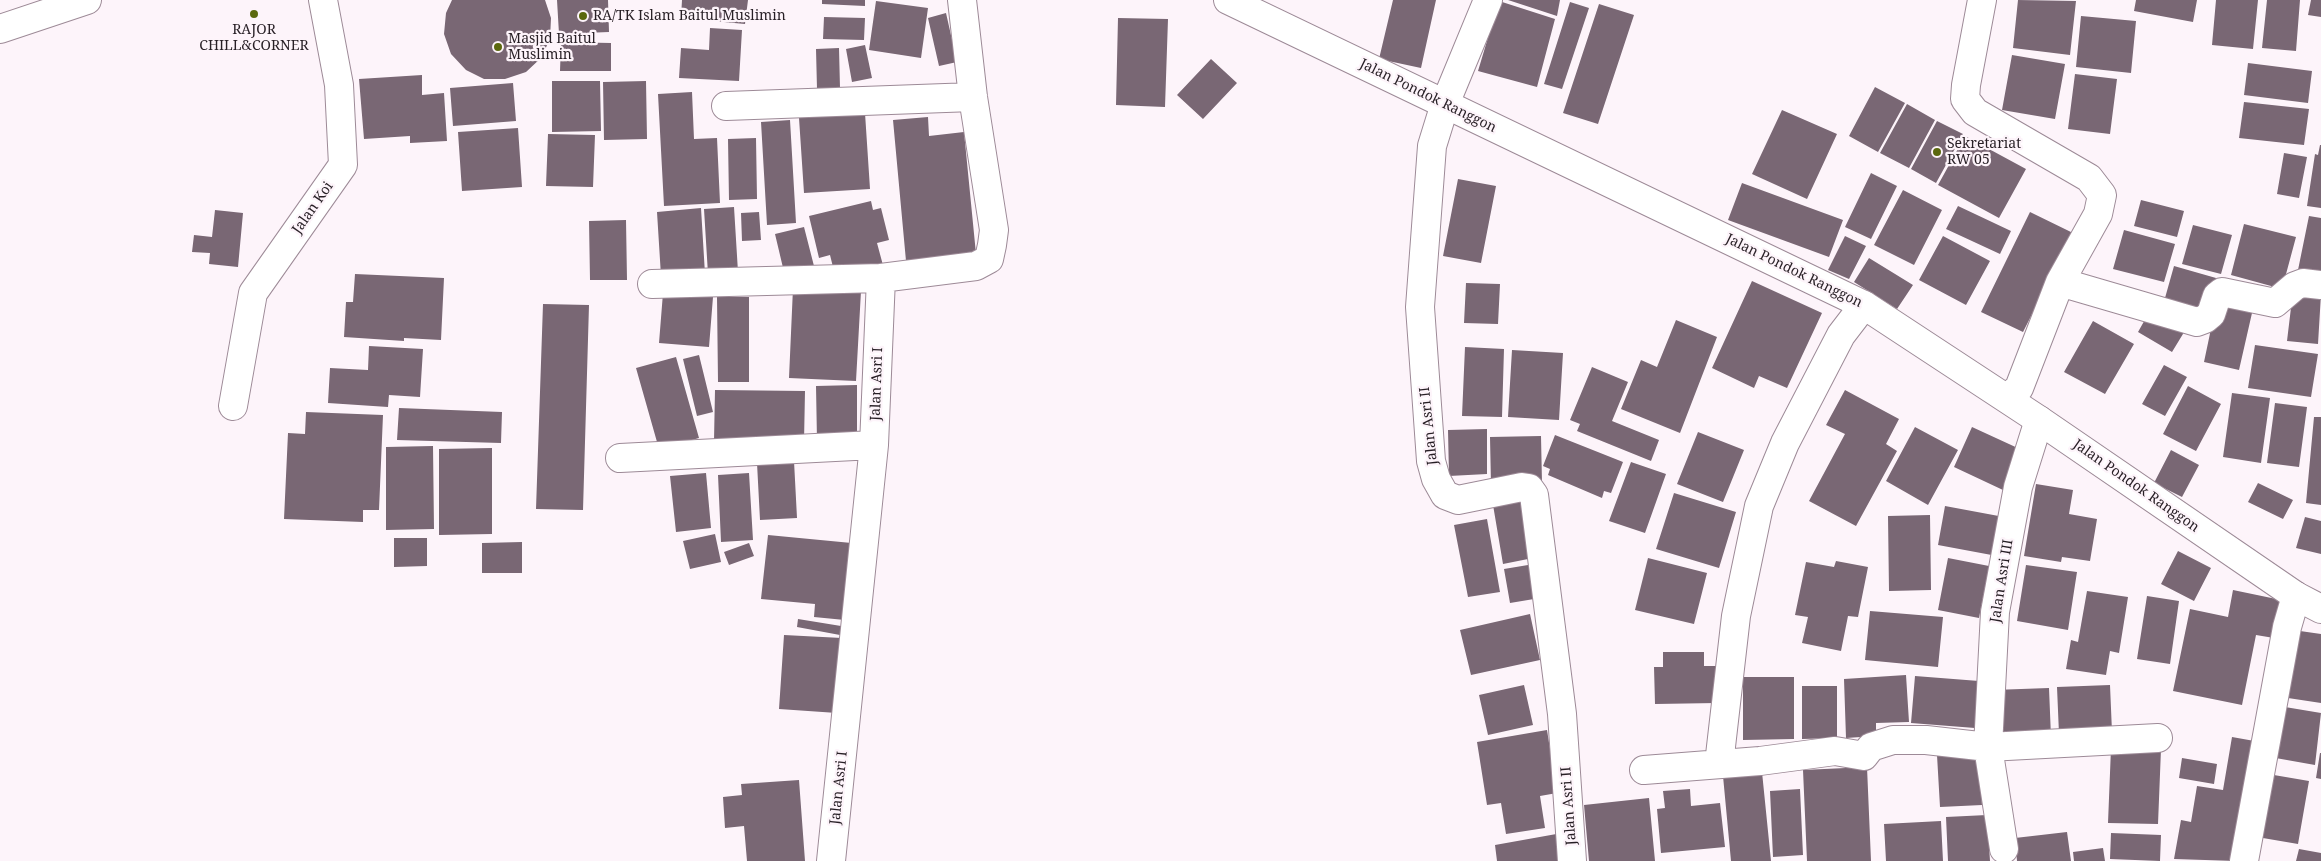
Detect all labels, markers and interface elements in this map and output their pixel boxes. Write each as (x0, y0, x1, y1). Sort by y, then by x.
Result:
marker: RAJOR CHILL&CORNER (248, 8, 260, 20)
place label: RA/TK Islam Baitul Muslimin (593, 8, 786, 24)
marker: RA/TK Islam Baitul Muslimin (577, 10, 589, 22)
place label: RAJOR CHILL&CORNER (199, 22, 309, 54)
place label: Masjid Baitul Muslimin (508, 31, 596, 64)
marker: Masjid Baitul Muslimin (492, 41, 504, 53)
street label: Jalan Pondok Ranggon (1357, 56, 1499, 136)
place label: Sekretariat RW 05 (1947, 136, 2021, 168)
marker: Sekretariat RW 05 (1931, 146, 1943, 158)
street label: Jalan Koi (289, 179, 337, 237)
street label: Jalan Pondok Ranggon (1723, 231, 1865, 311)
street label: Jalan Asri I (867, 347, 887, 421)
street label: Jalan Asri II (1417, 386, 1441, 466)
street label: Jalan Pondok Ranggon (2070, 436, 2202, 536)
street label: Jalan Asri III (1987, 538, 2017, 624)
street label: Jalan Asri I (827, 750, 851, 826)
street label: Jalan Asri II (1558, 766, 1580, 846)

